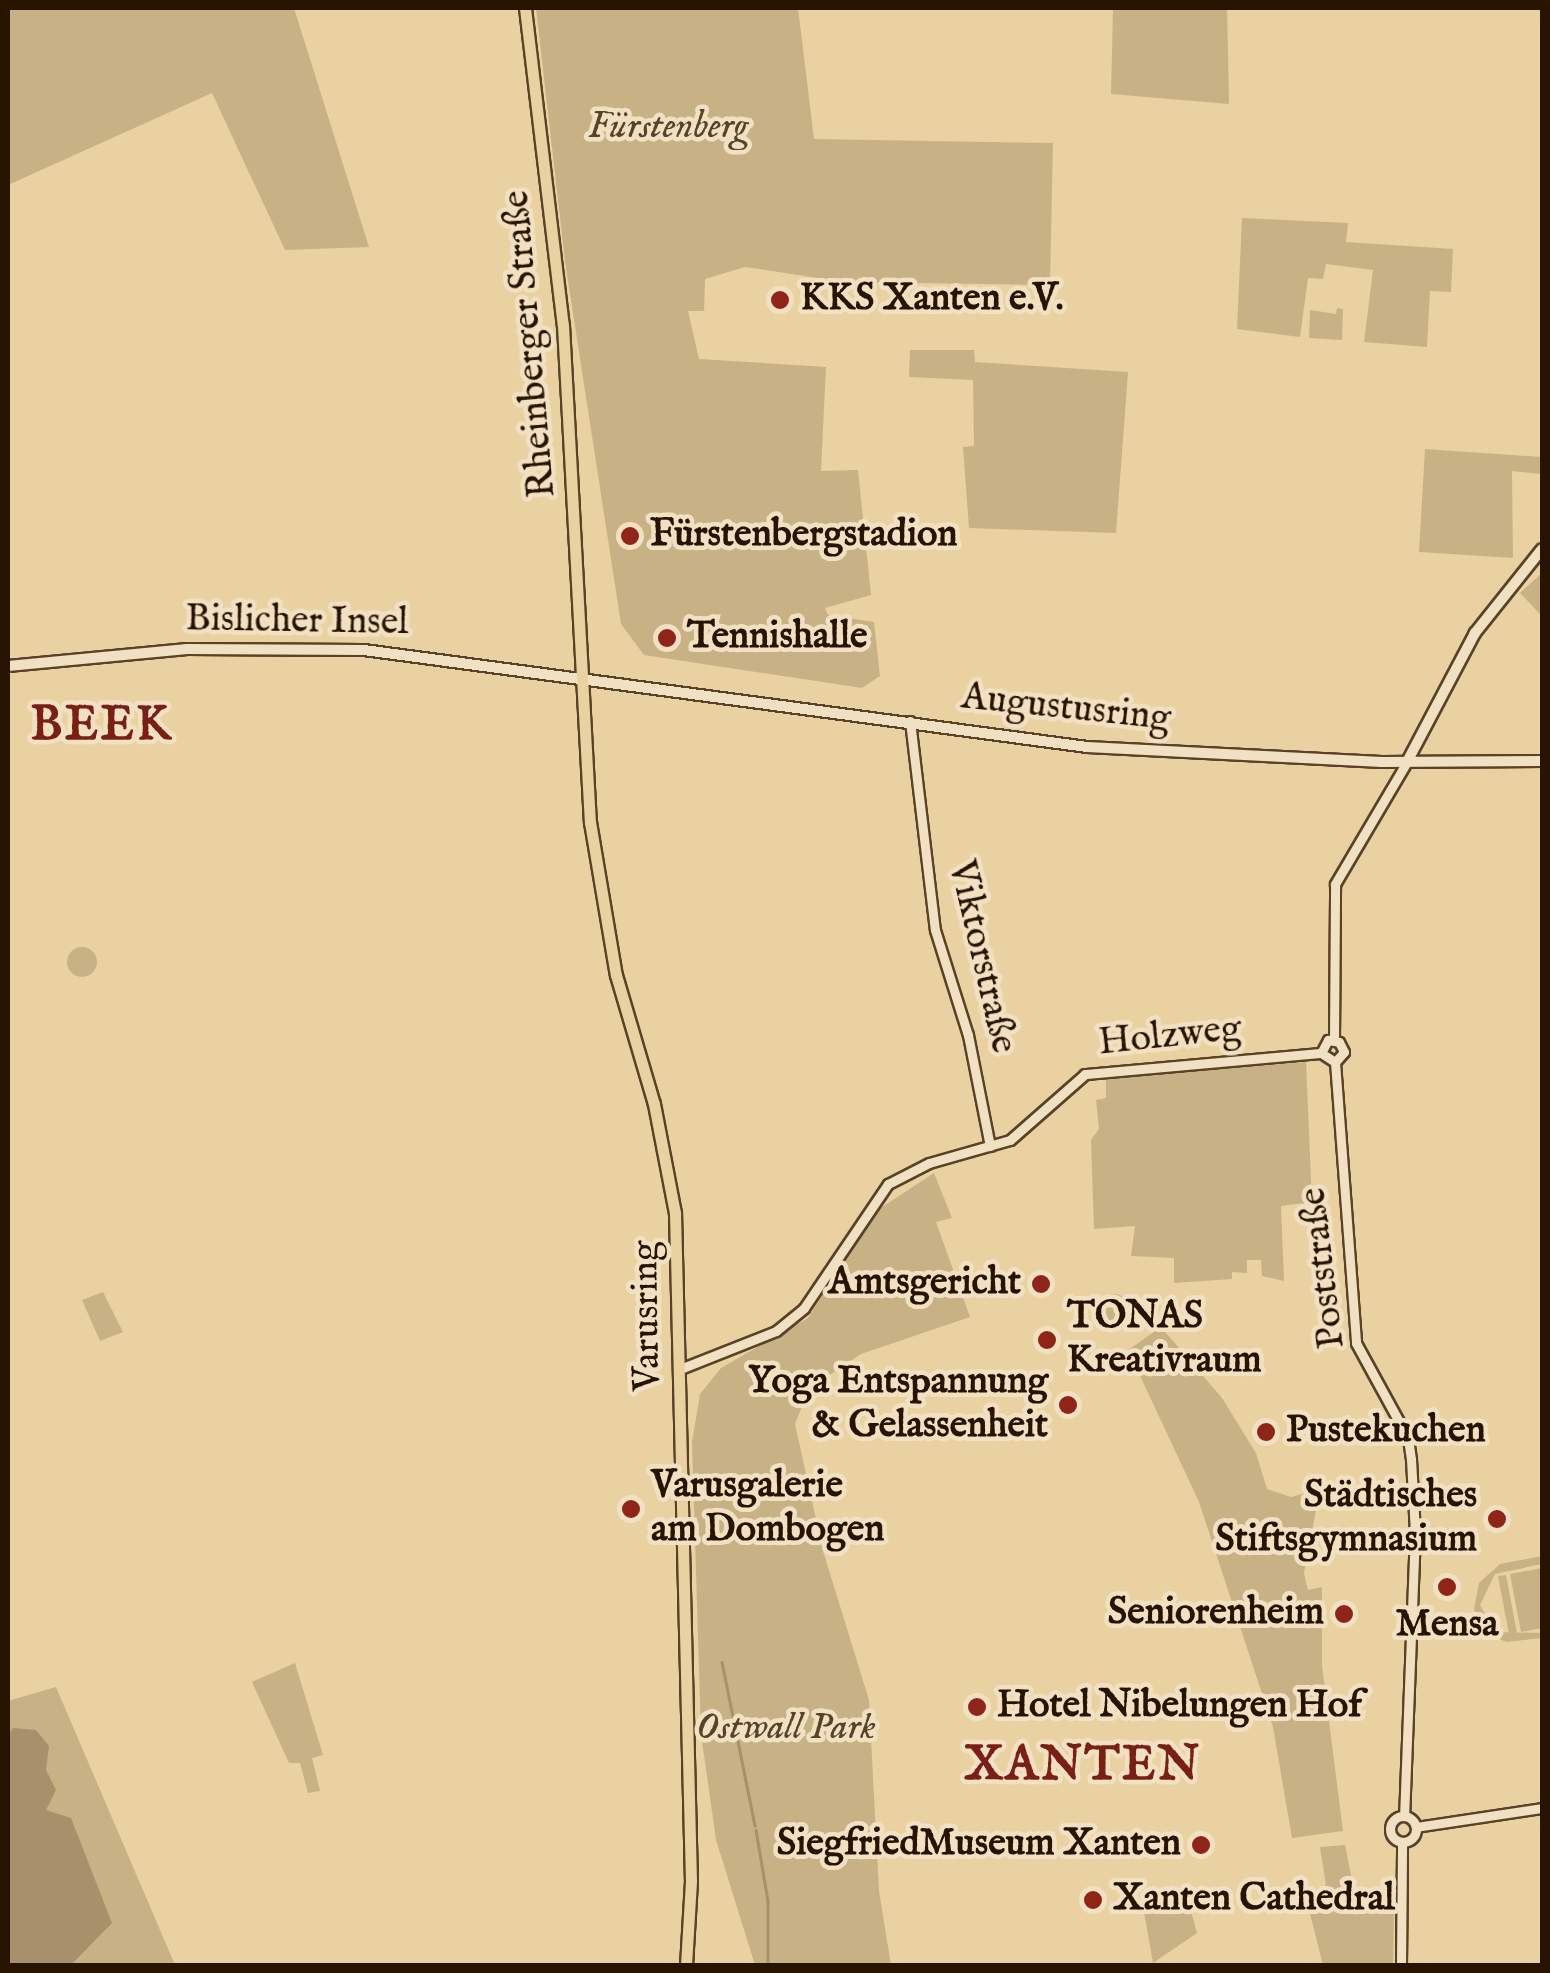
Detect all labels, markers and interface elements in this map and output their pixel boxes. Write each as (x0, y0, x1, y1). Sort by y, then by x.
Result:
park label: Fürstenberg (588, 105, 748, 151)
street label: Rheinberger Straße (495, 188, 567, 500)
place label: KKS Xanten e.V. (800, 277, 1064, 323)
marker: KKS Xanten e.V. (769, 289, 791, 311)
place label: Fürstenbergstadion (650, 513, 958, 559)
marker: Fürstenbergstadion (619, 525, 641, 547)
street label: Bislicher Insel (185, 597, 409, 647)
place label: Tennishalle (687, 615, 868, 661)
marker: Tennishalle (656, 627, 678, 649)
street label: Augustusring (959, 675, 1173, 743)
district label: BEEK (31, 698, 173, 756)
street label: Viktorstraße (937, 856, 1025, 1058)
street label: Holzweg (1096, 1007, 1244, 1067)
street label: Poststraße (1292, 1185, 1356, 1351)
street label: Varusring (624, 1240, 672, 1392)
place label: Amtsgericht (828, 1261, 1021, 1307)
marker: Amtsgericht (1030, 1273, 1052, 1295)
place label: TONAS Kreativraum (1067, 1295, 1262, 1385)
marker: TONAS Kreativraum (1036, 1329, 1058, 1351)
place label: Yoga Entspannung & Gelassenheit (748, 1360, 1048, 1450)
marker: Yoga Entspannung & Gelassenheit (1057, 1394, 1079, 1416)
place label: Pustekuchen (1286, 1409, 1486, 1455)
marker: Pustekuchen (1255, 1421, 1277, 1443)
place label: Varusgalerie am Dombogen (651, 1464, 884, 1554)
place label: Städtisches Stiftsgymnasium (1215, 1474, 1477, 1564)
marker: Varusgalerie am Dombogen (620, 1498, 642, 1520)
marker: Städtisches Stiftsgymnasium (1486, 1508, 1508, 1530)
marker: Mensa (1436, 1576, 1458, 1598)
place label: Seniorenheim (1108, 1591, 1324, 1637)
marker: Seniorenheim (1333, 1603, 1355, 1625)
place label: Mensa (1396, 1603, 1498, 1649)
place label: Hotel Nibelungen Hof (997, 1684, 1362, 1730)
marker: Hotel Nibelungen Hof (966, 1696, 988, 1718)
park label: Ostwall Park (696, 1706, 876, 1752)
district label: XANTEN (964, 1738, 1202, 1796)
place label: SiegfriedMuseum Xanten (777, 1822, 1181, 1868)
marker: SiegfriedMuseum Xanten (1190, 1834, 1212, 1856)
place label: Xanten Cathedral (1113, 1877, 1395, 1923)
marker: Xanten Cathedral (1082, 1889, 1104, 1911)

